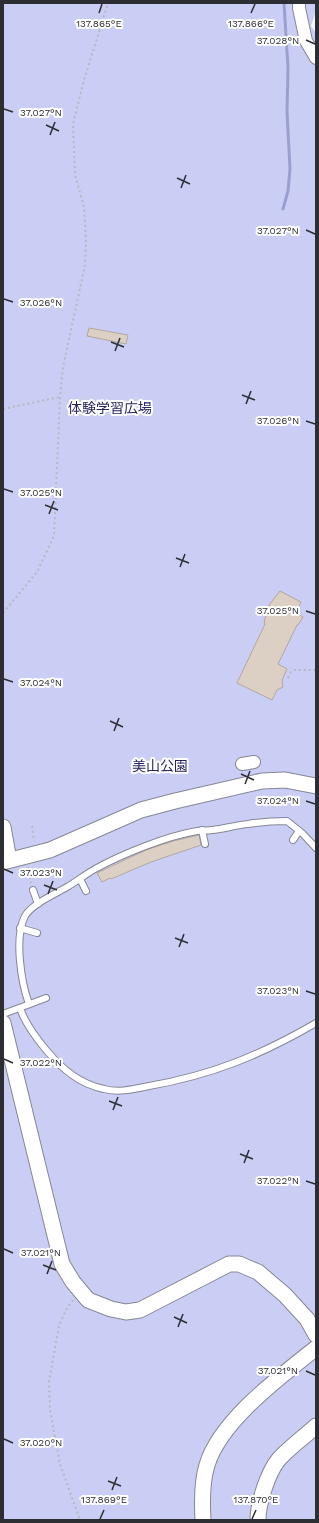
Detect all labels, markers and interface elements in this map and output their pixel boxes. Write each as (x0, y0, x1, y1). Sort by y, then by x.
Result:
text: 137.865°E (76, 18, 122, 29)
text: 137.866°E (228, 18, 274, 29)
text: 37.028°N (257, 35, 299, 46)
text: 37.027°N (20, 107, 62, 118)
text: 37.027°N (257, 225, 299, 236)
text: 37.026°N (20, 297, 62, 308)
park label: 体験学習広場 (68, 400, 152, 416)
text: 37.026°N (257, 415, 299, 426)
text: 37.025°N (20, 487, 62, 498)
text: 37.025°N (257, 605, 299, 616)
text: 37.024°N (20, 677, 62, 688)
park label: 美山公園 (132, 758, 188, 774)
text: 37.024°N (257, 795, 299, 806)
text: 37.023°N (20, 867, 62, 878)
text: 37.023°N (257, 985, 299, 996)
text: 37.022°N (20, 1057, 62, 1068)
text: 37.022°N (257, 1175, 299, 1186)
text: 37.021°N (21, 1247, 61, 1258)
text: 37.021°N (258, 1365, 298, 1376)
text: 37.020°N (20, 1437, 62, 1448)
text: 137.869°E (81, 1494, 127, 1505)
text: 137.870°E (233, 1494, 279, 1505)

